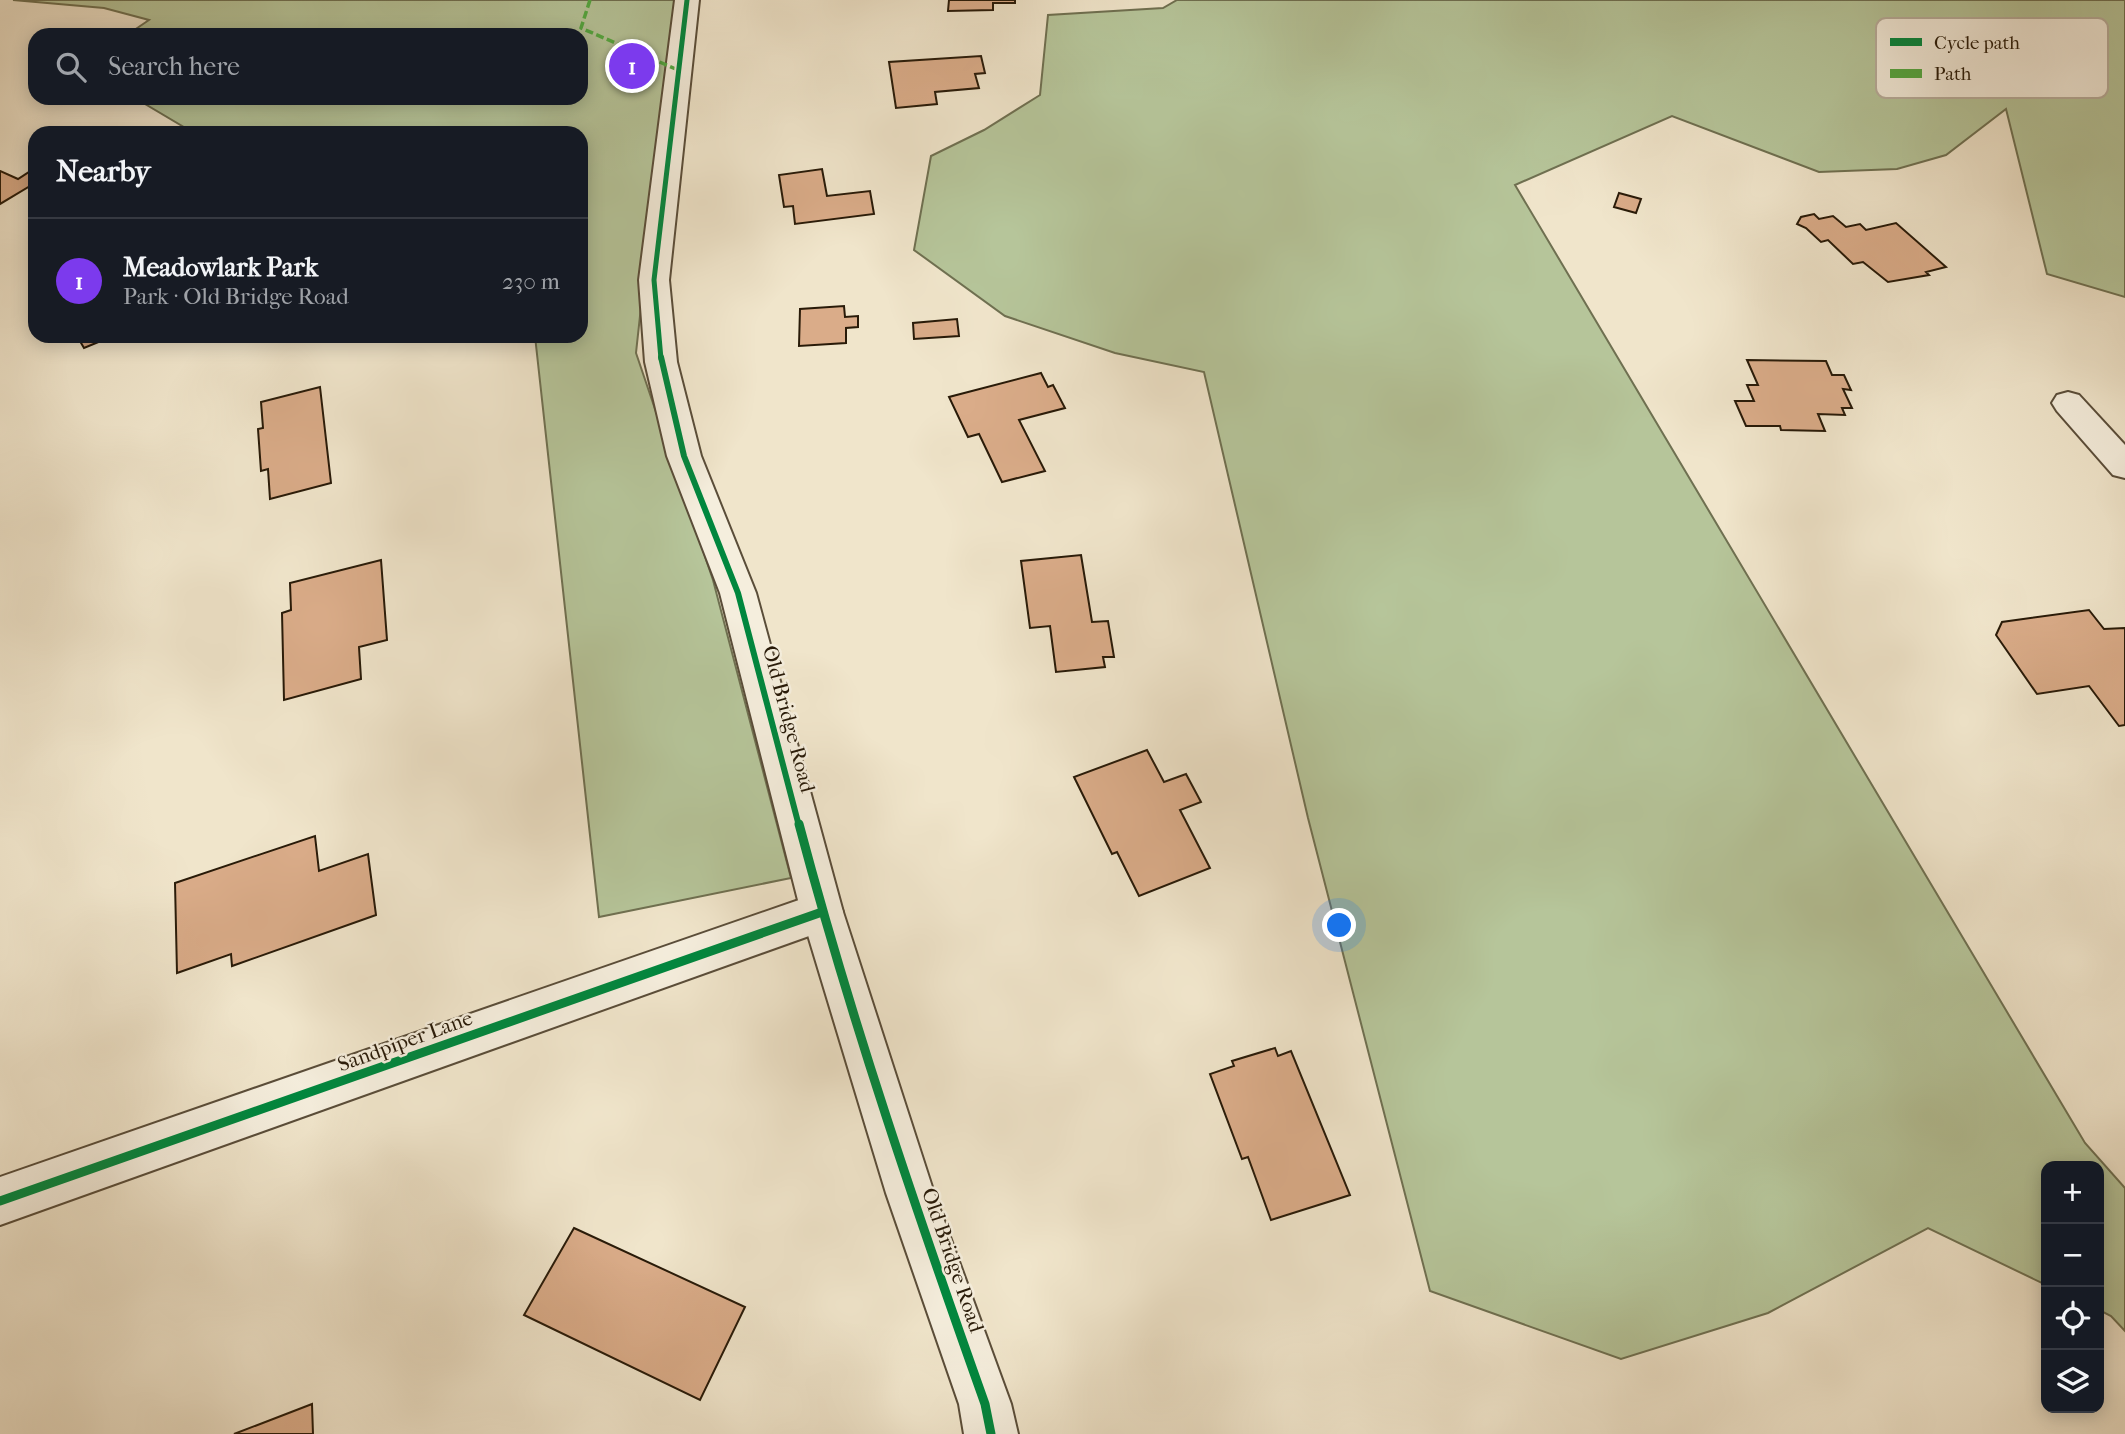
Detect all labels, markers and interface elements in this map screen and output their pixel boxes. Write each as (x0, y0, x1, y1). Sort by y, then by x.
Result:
legend (1876, 18, 2108, 98)
search box (28, 28, 588, 105)
text: Cycle path (1934, 32, 2020, 54)
pin: 1 (609, 40, 655, 92)
icon: search (52, 48, 90, 86)
text: Search here (108, 51, 240, 82)
text: Path (1934, 63, 1972, 85)
text: Nearby (56, 154, 151, 189)
text: Meadowlark Park (123, 252, 318, 283)
text: 1 (75, 268, 83, 295)
text: 230 m (502, 268, 560, 295)
text: Park · Old Bridge Road (123, 283, 349, 310)
street label: Old Bridge Road (758, 643, 820, 796)
your location (1322, 908, 1356, 942)
street label: Sandpiper Lane (334, 1005, 476, 1077)
map controls (2041, 1161, 2104, 1413)
button: + (2041, 1161, 2104, 1224)
street label: Old Bridge Road (917, 1185, 989, 1336)
button: − (2041, 1224, 2104, 1287)
button: locate (2041, 1287, 2104, 1350)
button: layers (2041, 1350, 2104, 1413)

